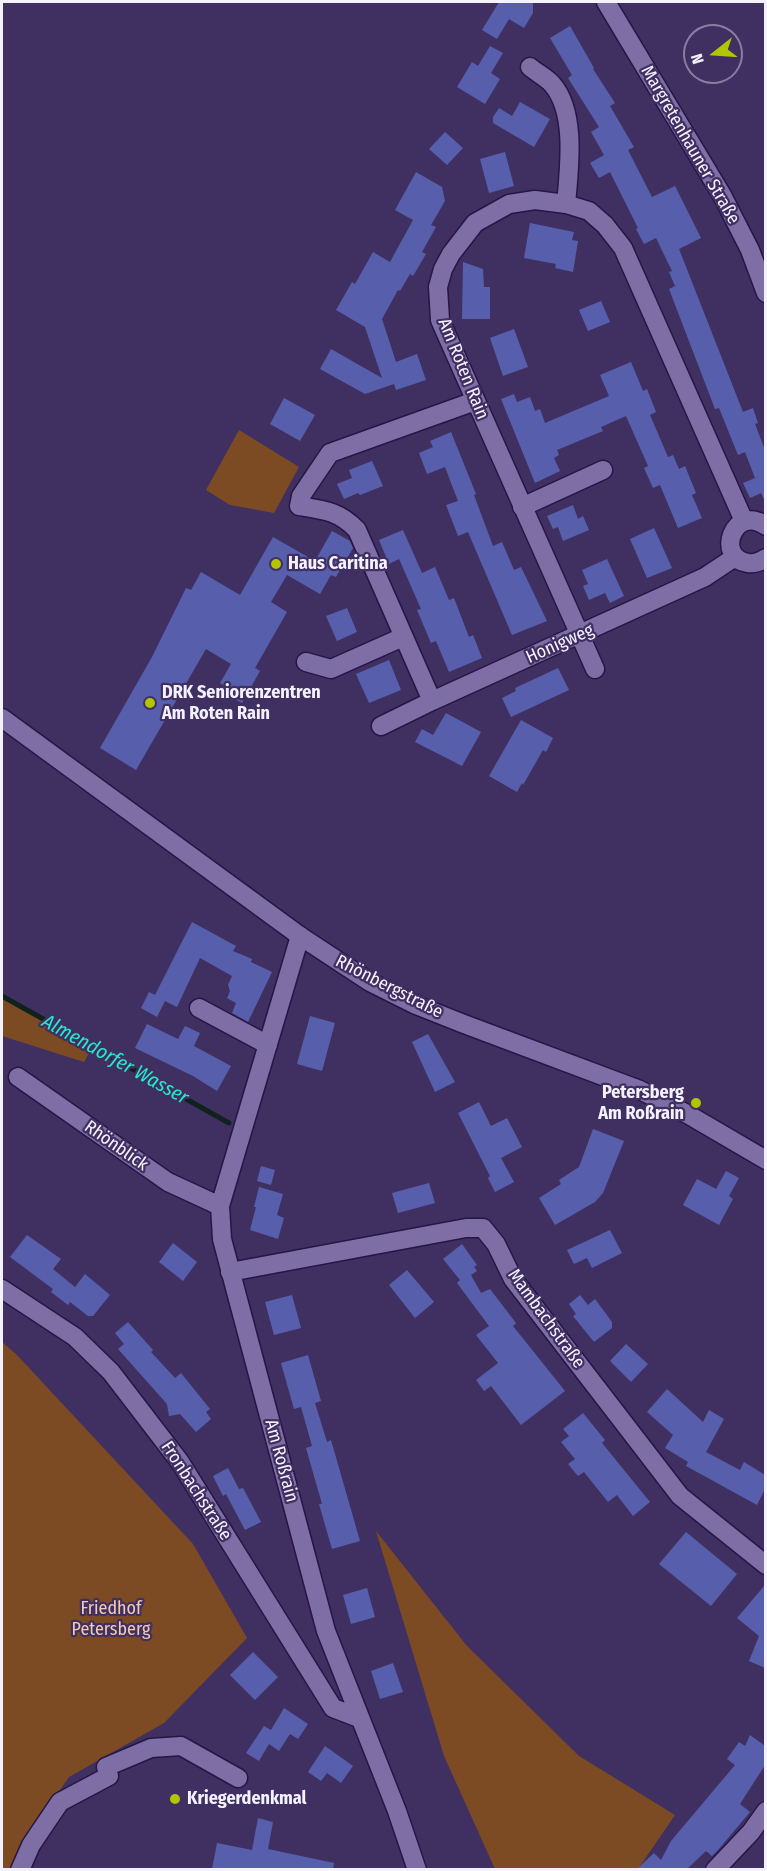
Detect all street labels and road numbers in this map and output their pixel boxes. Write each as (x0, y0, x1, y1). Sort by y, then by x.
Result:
street label: Margretenhauner Straße (636, 62, 744, 228)
street label: Am Roten Rain (433, 315, 493, 423)
street label: Honigweg (523, 619, 597, 669)
street label: Rhönbergstraße (332, 951, 446, 1023)
street label: Rhönblick (80, 1116, 152, 1176)
street label: Mambachstraße (503, 1265, 589, 1373)
street label: Am Roßrain (260, 1417, 302, 1505)
street label: Fronbachstraße (156, 1437, 236, 1545)

